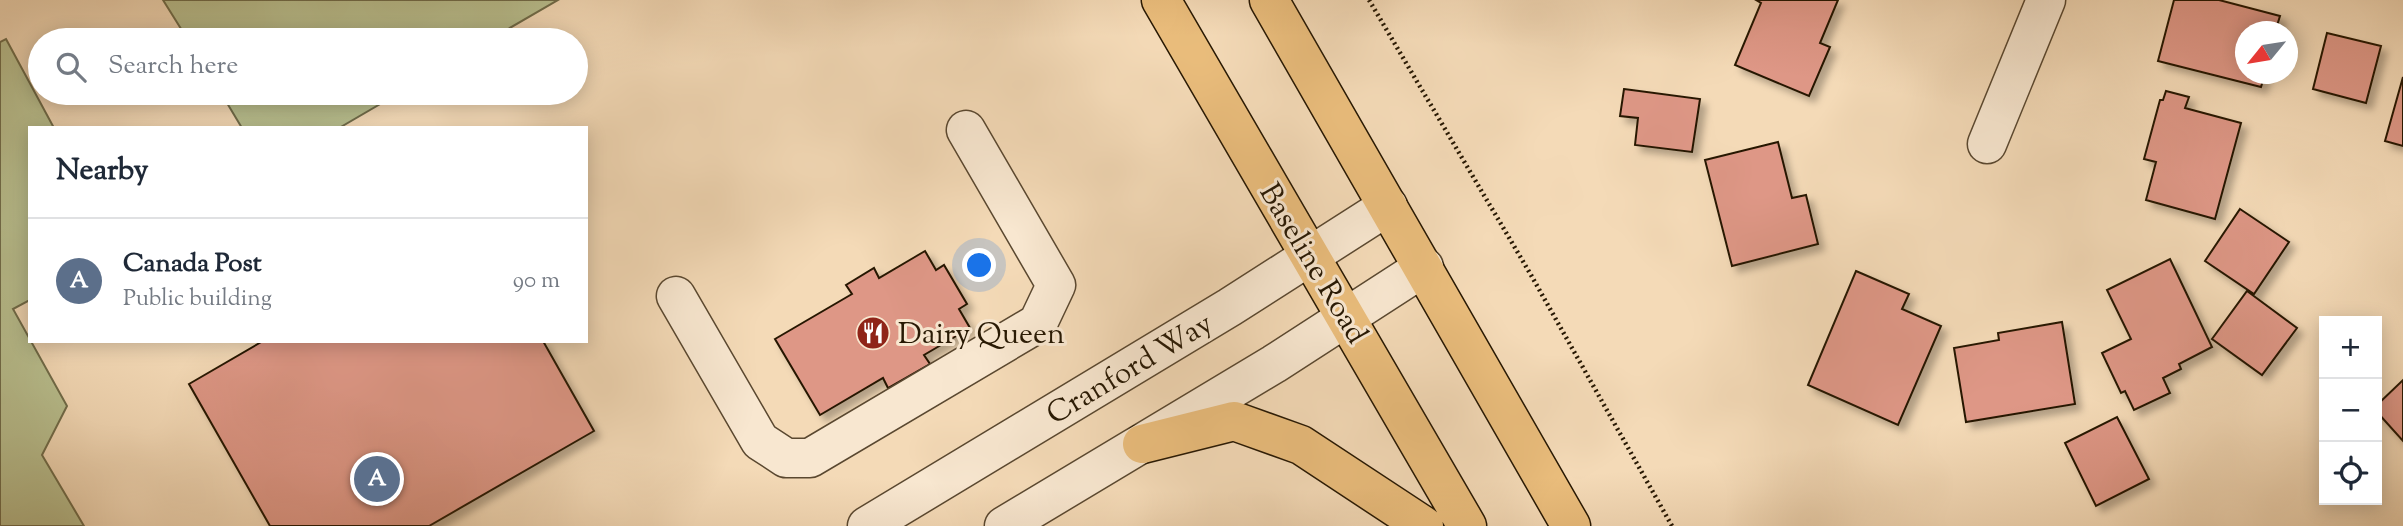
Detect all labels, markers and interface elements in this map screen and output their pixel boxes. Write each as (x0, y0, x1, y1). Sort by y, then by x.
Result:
north arrow (2235, 21, 2298, 84)
search box (28, 28, 588, 105)
icon: search (52, 48, 90, 86)
text: Search here (108, 48, 238, 85)
text: Nearby (56, 150, 148, 193)
street label: Baseline Road (1247, 176, 1377, 353)
text: Canada Post (123, 246, 262, 283)
your location (962, 248, 996, 282)
text: A (70, 265, 88, 298)
text: 90 m (513, 265, 560, 298)
text: Public building (123, 283, 272, 316)
street label: Cranford Way (1039, 303, 1222, 437)
restaurant icon: Dairy Queen (854, 314, 892, 352)
place label: Dairy Queen (898, 314, 1065, 357)
map controls (2319, 316, 2382, 505)
button: + (2319, 316, 2382, 379)
button: − (2319, 379, 2382, 442)
button: locate (2319, 442, 2382, 505)
pin: A (354, 453, 400, 505)

